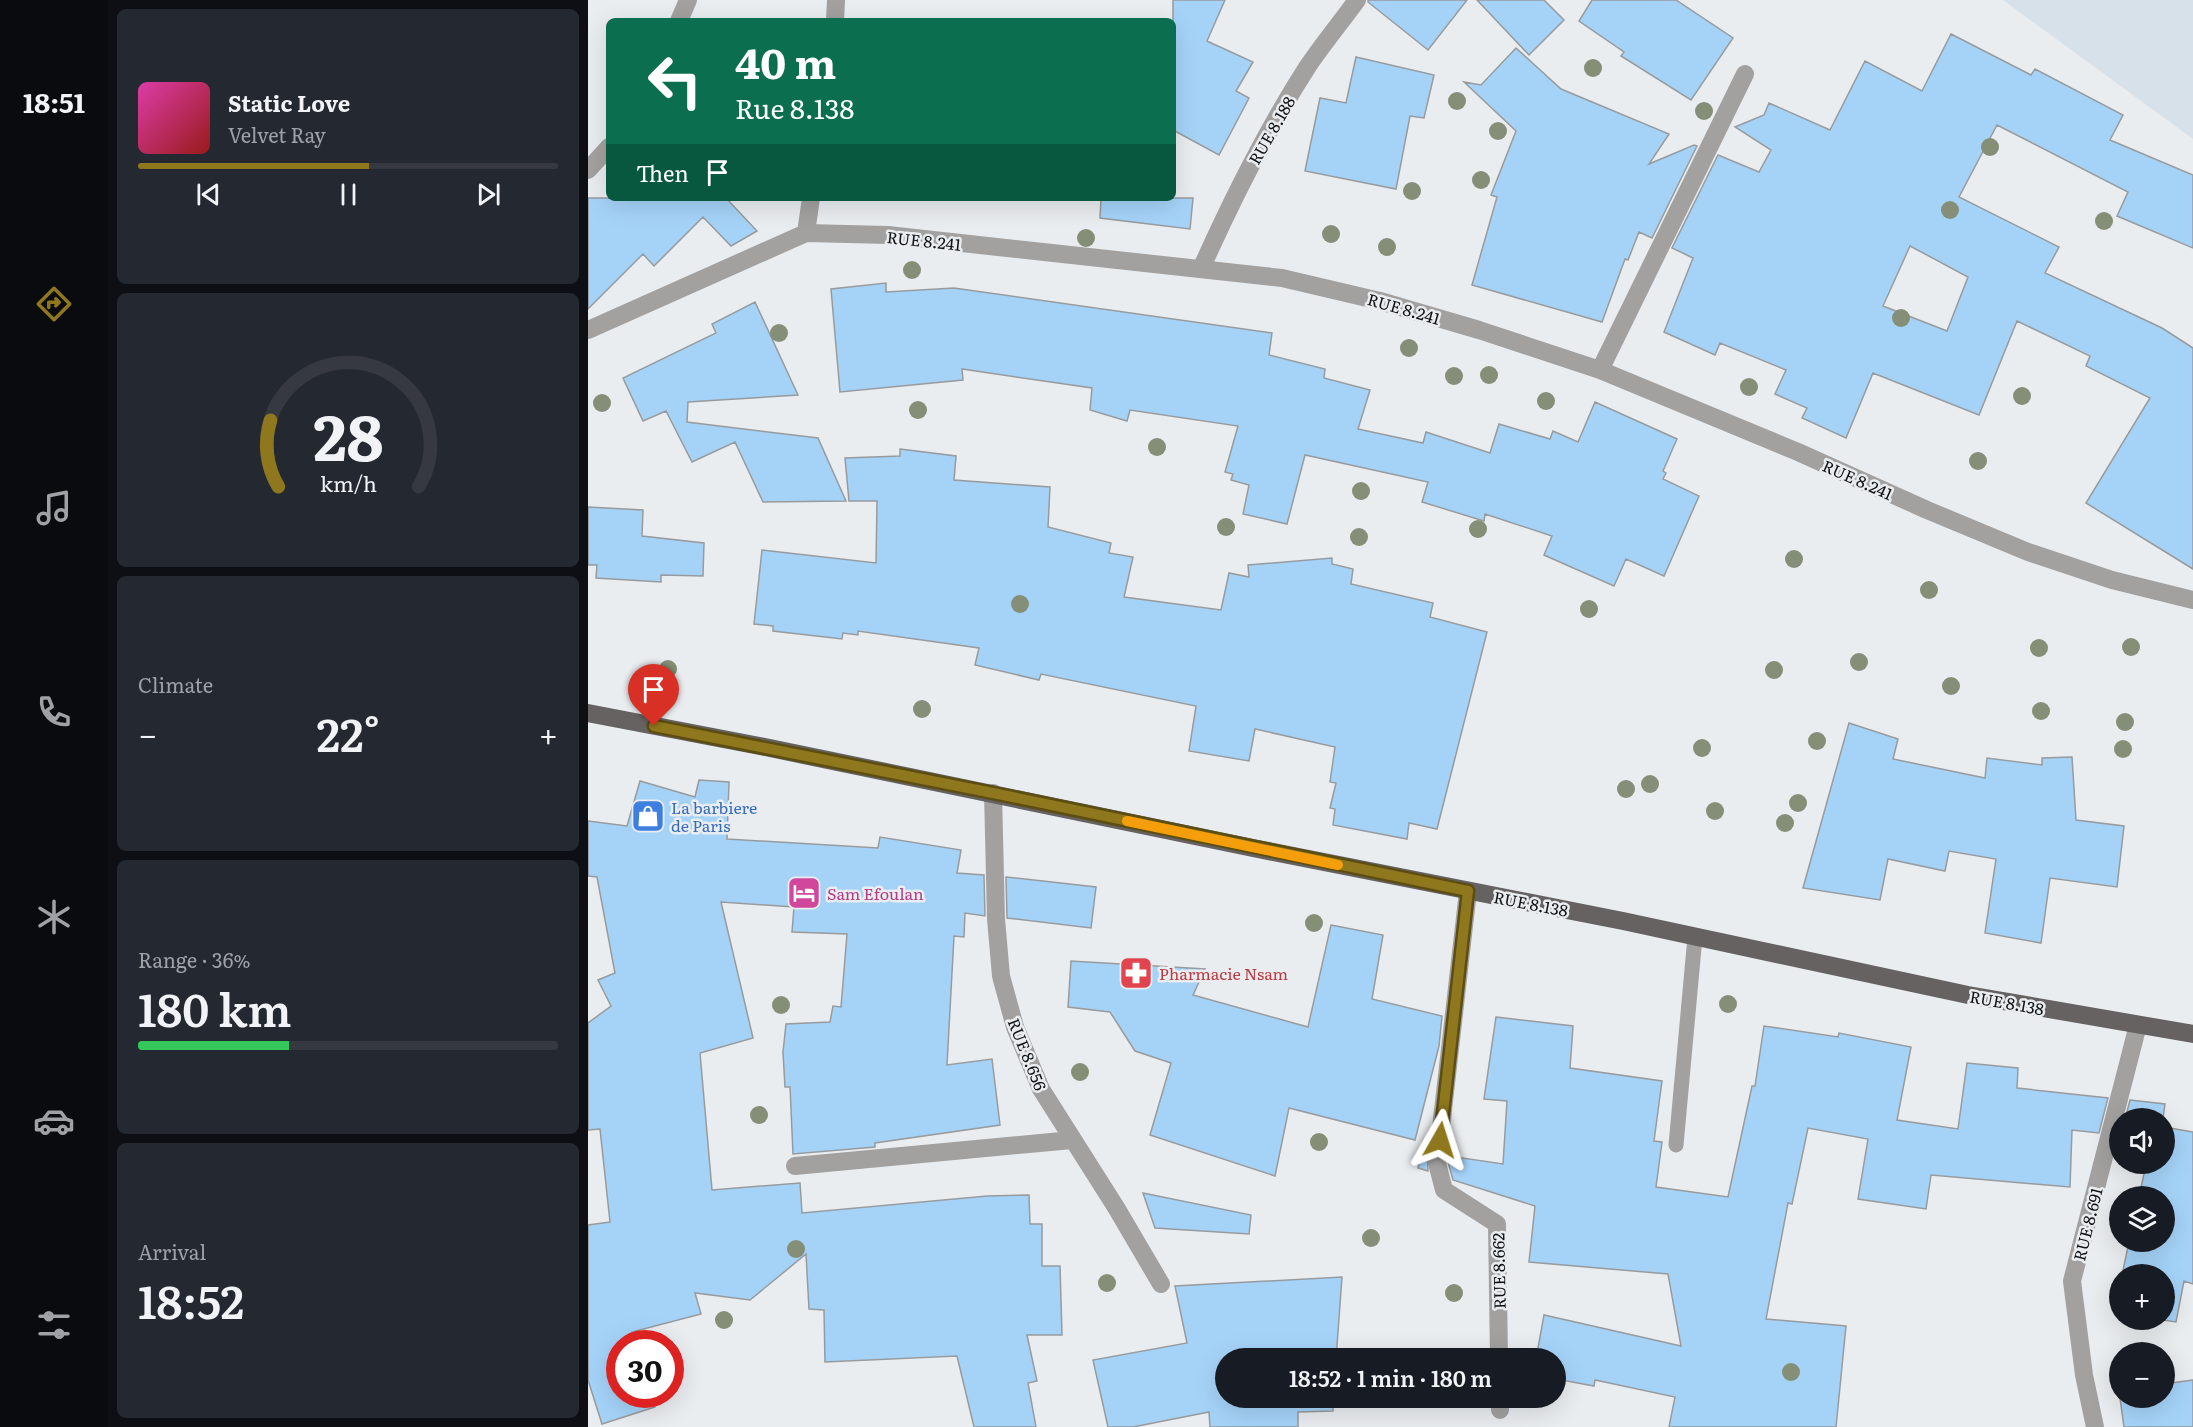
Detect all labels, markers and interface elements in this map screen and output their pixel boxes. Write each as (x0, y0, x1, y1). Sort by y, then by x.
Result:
text: 40 m (735, 30, 836, 92)
icon: left (636, 42, 714, 120)
text: 18:51 (23, 81, 85, 121)
text: Static Love (228, 86, 350, 119)
text: Rue 8.138 (735, 87, 854, 127)
street label: RUE 8.188 (1242, 91, 1300, 169)
text: Velvet Ray (228, 119, 326, 149)
text: Then (636, 156, 689, 189)
icon: arrive (701, 156, 734, 189)
icon: previous (192, 178, 225, 211)
icon: pause (332, 178, 365, 211)
icon: next (472, 178, 505, 211)
street label: RUE 8.241 (886, 224, 963, 256)
icon: directions (33, 283, 75, 325)
street label: RUE 8.241 (1365, 286, 1444, 330)
text: 28 (313, 388, 383, 480)
street label: RUE 8.241 (1819, 453, 1897, 505)
text: km/h (319, 467, 377, 499)
icon: music (33, 487, 75, 529)
pin (628, 664, 679, 726)
text: Climate (138, 669, 213, 699)
icon: arrive (637, 673, 670, 706)
icon: phone (33, 691, 75, 733)
text: 22° (316, 699, 380, 766)
text: − (138, 708, 157, 757)
text: + (539, 708, 558, 757)
place label: La barbiere de Paris (671, 795, 757, 837)
shop icon: La barbiere de Paris (630, 798, 666, 834)
hotel icon: Sam Efoulan (786, 875, 822, 911)
place label: Sam Efoulan (827, 881, 924, 905)
street label: RUE 8.138 (1492, 884, 1570, 922)
icon: climate (33, 896, 75, 938)
text: Range · 36% (138, 944, 250, 974)
pharmacy icon: Pharmacie Nsam (1118, 955, 1154, 991)
place label: Pharmacie Nsam (1159, 961, 1289, 985)
text: 180 km (138, 974, 292, 1041)
street label: RUE 8.138 (1968, 984, 2046, 1020)
street label: RUE 8.656 (1003, 1014, 1054, 1094)
icon: car (33, 1100, 75, 1142)
position arrow (1408, 1108, 1472, 1172)
map controls (2109, 1108, 2175, 1408)
button: sound (2109, 1108, 2175, 1174)
street label: RUE 8.691 (2066, 1184, 2108, 1263)
button: layers (2109, 1186, 2175, 1252)
street label: RUE 8.662 (1485, 1233, 1511, 1309)
text: Arrival (138, 1236, 206, 1266)
button: + (2109, 1264, 2175, 1330)
text: 18:52 (138, 1266, 244, 1333)
icon: filters (33, 1304, 75, 1346)
speed limit sign: 30 (606, 1330, 684, 1408)
button: − (2109, 1342, 2175, 1408)
text: 18:52 · 1 min · 180 m (1289, 1361, 1492, 1394)

